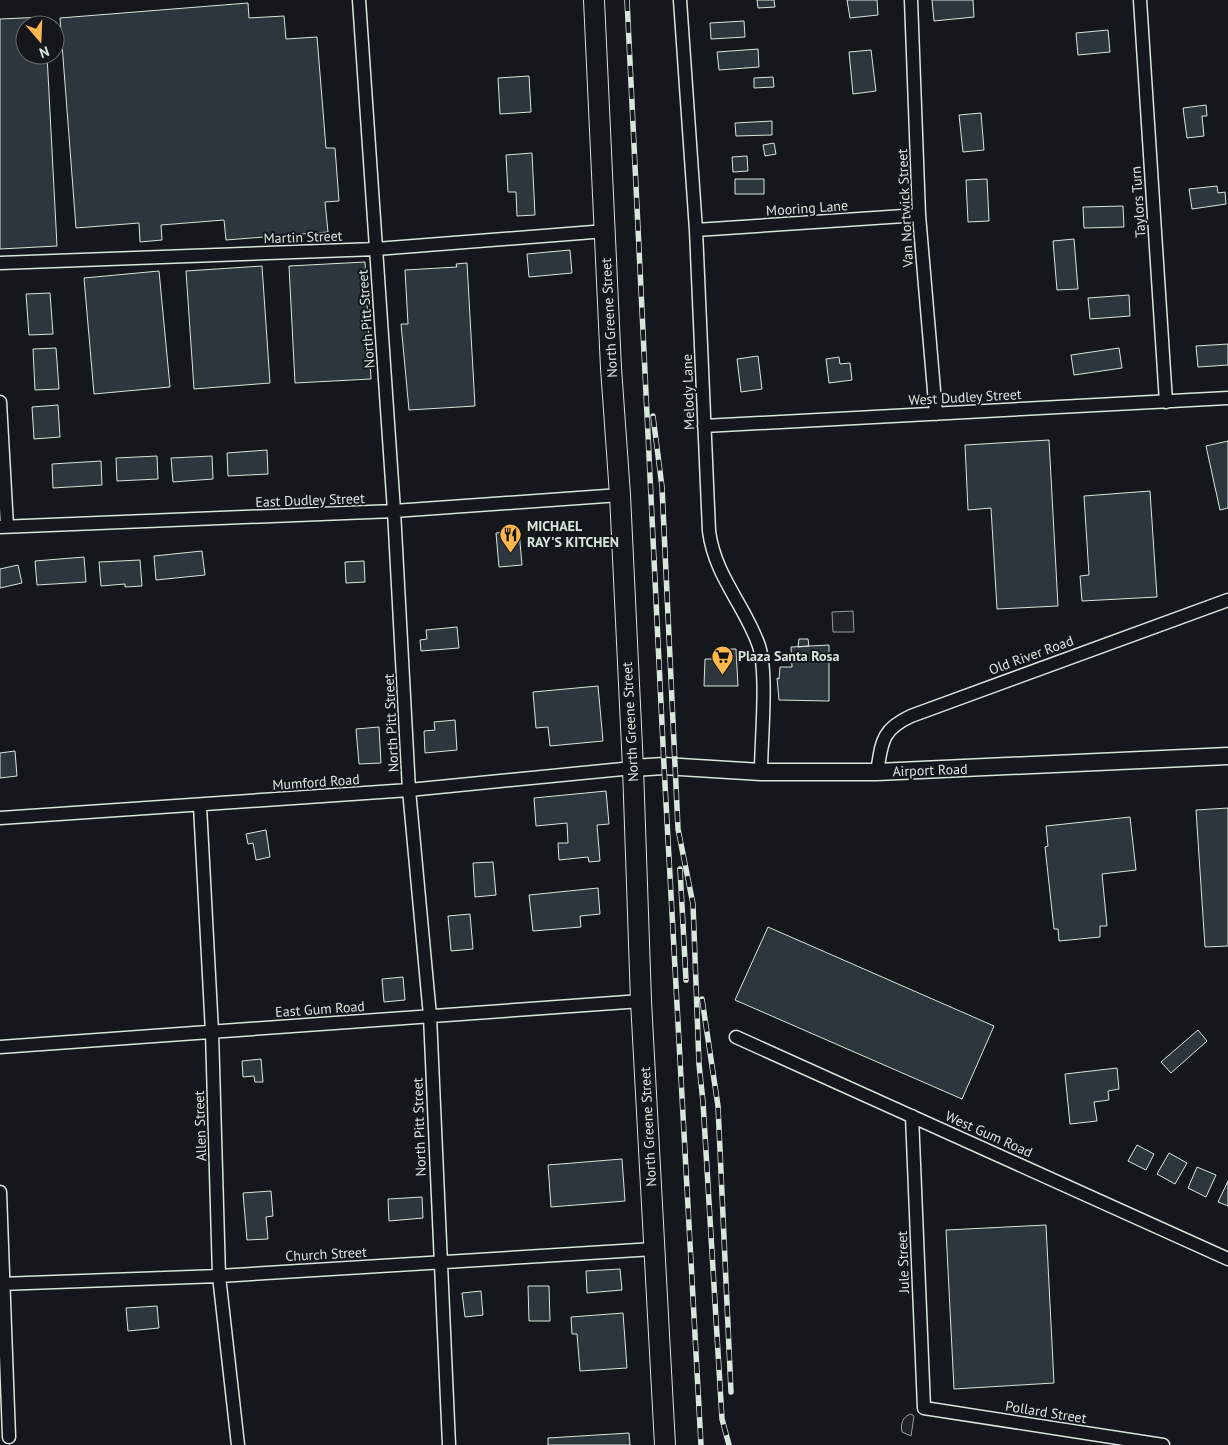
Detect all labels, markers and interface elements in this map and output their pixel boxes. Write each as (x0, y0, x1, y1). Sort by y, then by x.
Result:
north arrow (15, 15, 65, 65)
text: N (37, 42, 52, 62)
street label: Van Nortwick Street (893, 148, 917, 269)
street label: Taylors Turn (1127, 166, 1149, 238)
street label: Mooring Lane (765, 196, 849, 220)
street label: Martin Street (263, 227, 343, 247)
street label: North Greene Street (597, 257, 621, 378)
street label: North Pitt Street (354, 269, 378, 369)
street label: Melody Lane (678, 354, 698, 430)
street label: West Dudley Street (908, 385, 1022, 409)
street label: East Dudley Street (255, 489, 365, 511)
place label: MICHAEL RAY'S KITCHEN (527, 517, 619, 551)
restaurant icon: MICHAEL RAY'S KITCHEN (499, 522, 523, 553)
street label: Old River Road (986, 631, 1076, 679)
supermarket icon: Plaza Santa Rosa (710, 644, 734, 675)
place label: Plaza Santa Rosa (738, 647, 840, 665)
street label: North Greene Street (618, 661, 642, 782)
street label: North Pitt Street (379, 673, 403, 773)
street label: Airport Road (892, 760, 968, 780)
street label: Mumford Road (272, 770, 360, 794)
street label: East Gum Road (275, 997, 365, 1021)
street label: North Greene Street (636, 1066, 660, 1187)
street label: North Pitt Street (408, 1077, 430, 1177)
street label: Allen Street (190, 1090, 210, 1162)
street label: West Gum Road (943, 1107, 1035, 1161)
street label: Jule Street (893, 1230, 913, 1294)
street label: Church Street (285, 1243, 367, 1265)
street label: Pollard Street (1004, 1397, 1088, 1427)

